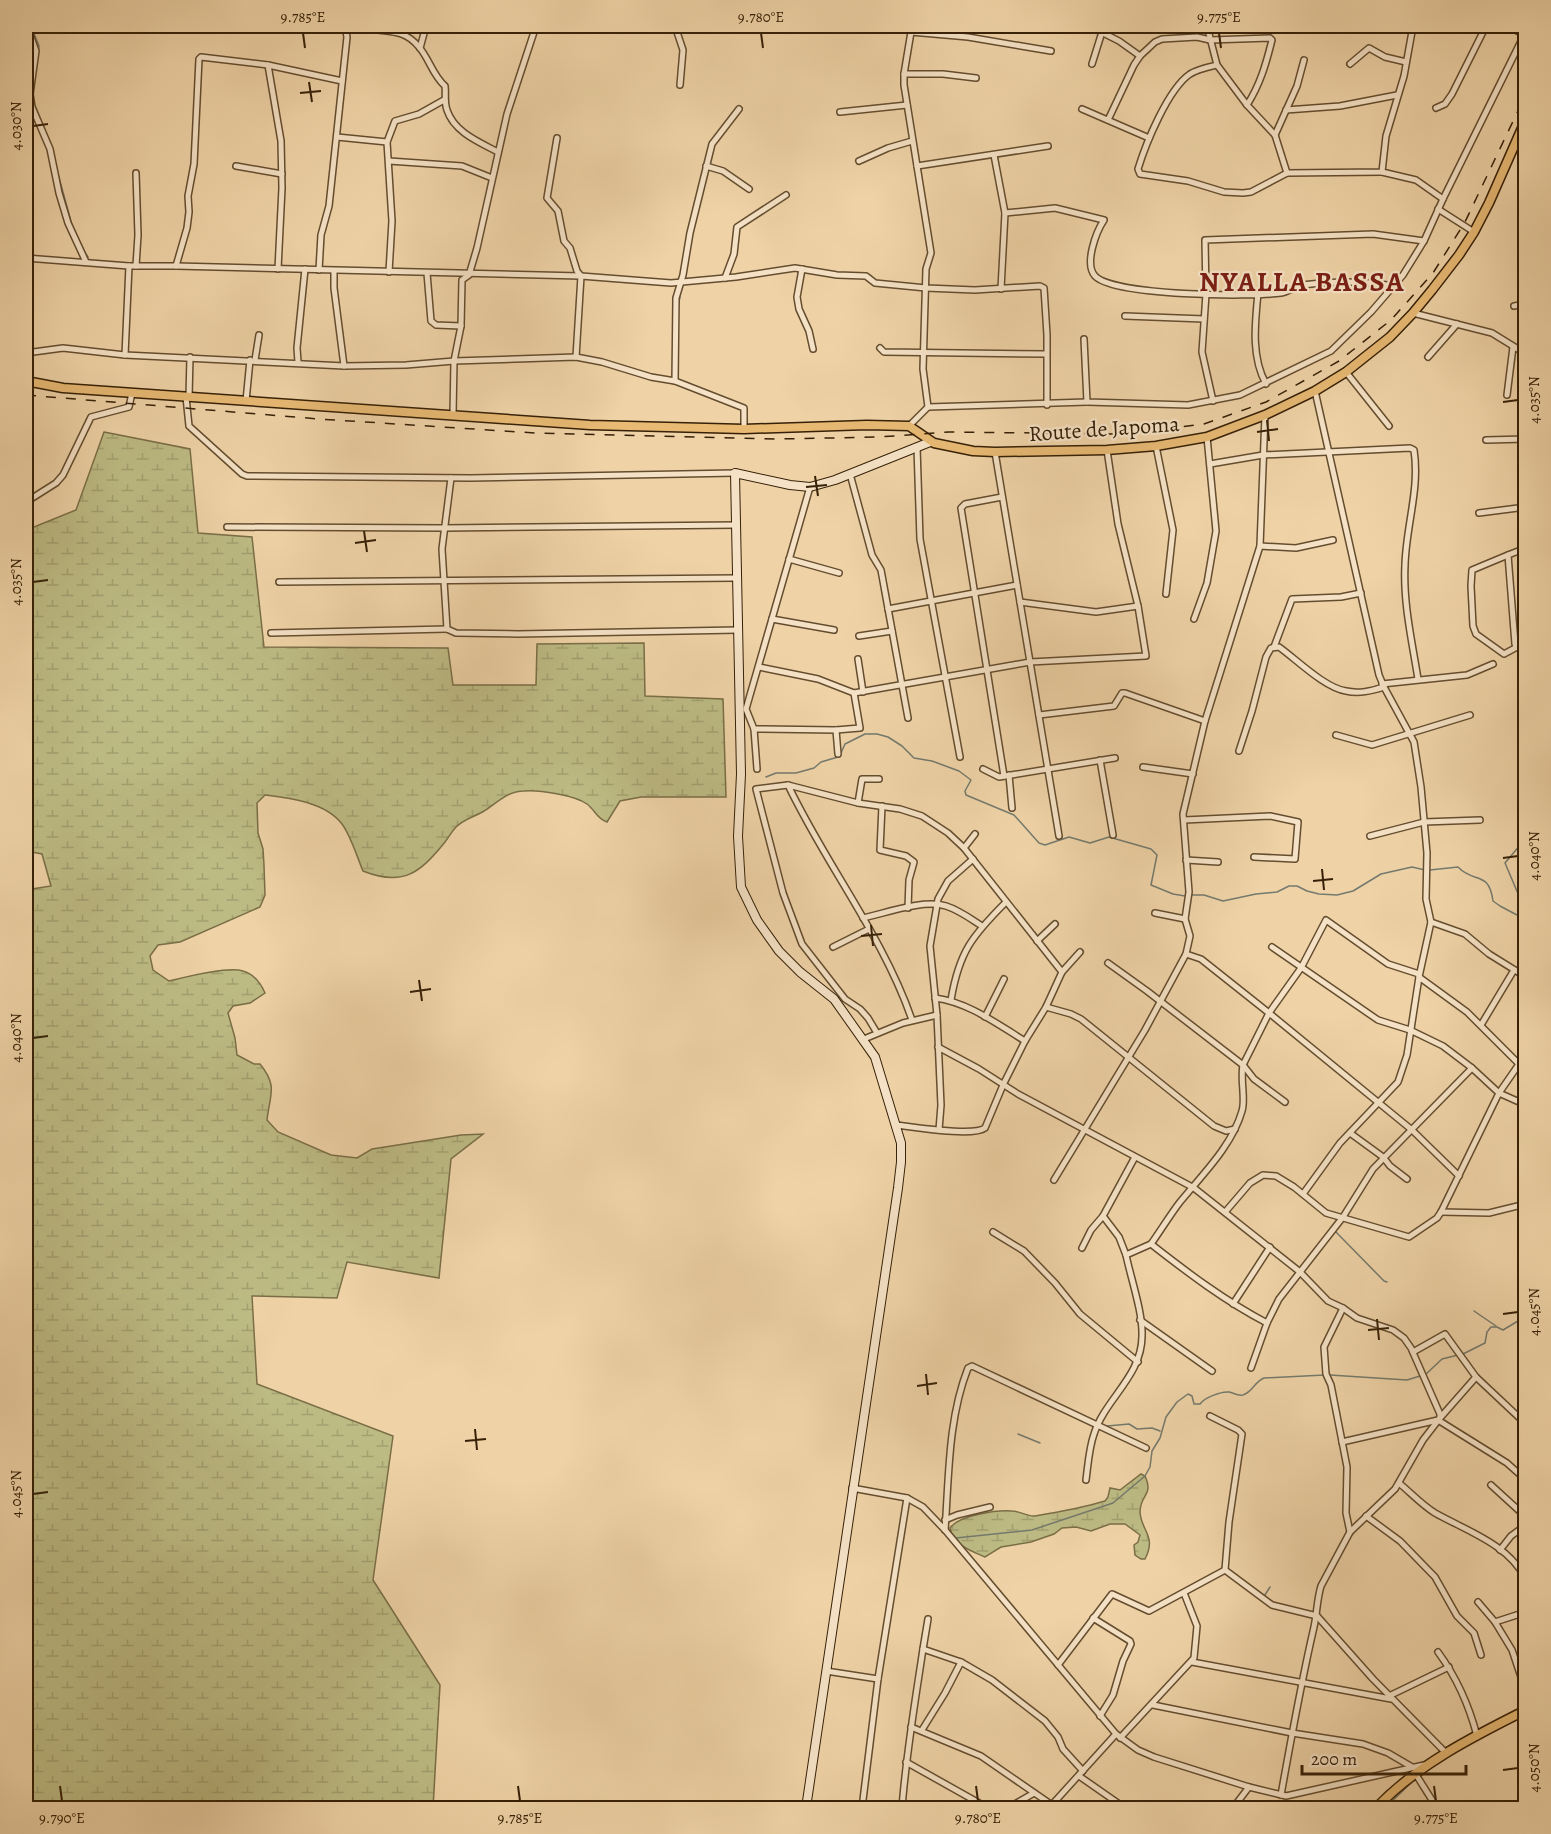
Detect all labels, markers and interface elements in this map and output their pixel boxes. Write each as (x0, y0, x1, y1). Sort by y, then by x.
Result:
text: 9.785°E (281, 7, 325, 27)
text: 9.780°E (738, 7, 784, 27)
text: 9.775°E (1197, 7, 1241, 27)
text: 4.030°N (6, 101, 26, 150)
district label: NYALLA BASSA (1199, 263, 1405, 301)
text: 4.035°N (1524, 376, 1544, 424)
street label: Route de Japoma (1028, 409, 1181, 449)
text: 4.035°N (6, 558, 26, 606)
text: 4.040°N (1524, 831, 1544, 881)
text: 4.040°N (6, 1013, 26, 1063)
text: 4.045°N (1524, 1288, 1544, 1336)
text: 4.045°N (6, 1470, 26, 1518)
scale bar (1302, 1738, 1466, 1776)
text: 4.050°N (1524, 1743, 1544, 1793)
text: 200 m (1311, 1747, 1357, 1771)
text: 9.790°E (39, 1808, 85, 1828)
text: 9.785°E (498, 1808, 542, 1828)
text: 9.780°E (955, 1808, 1001, 1828)
text: 9.775°E (1414, 1808, 1458, 1828)

